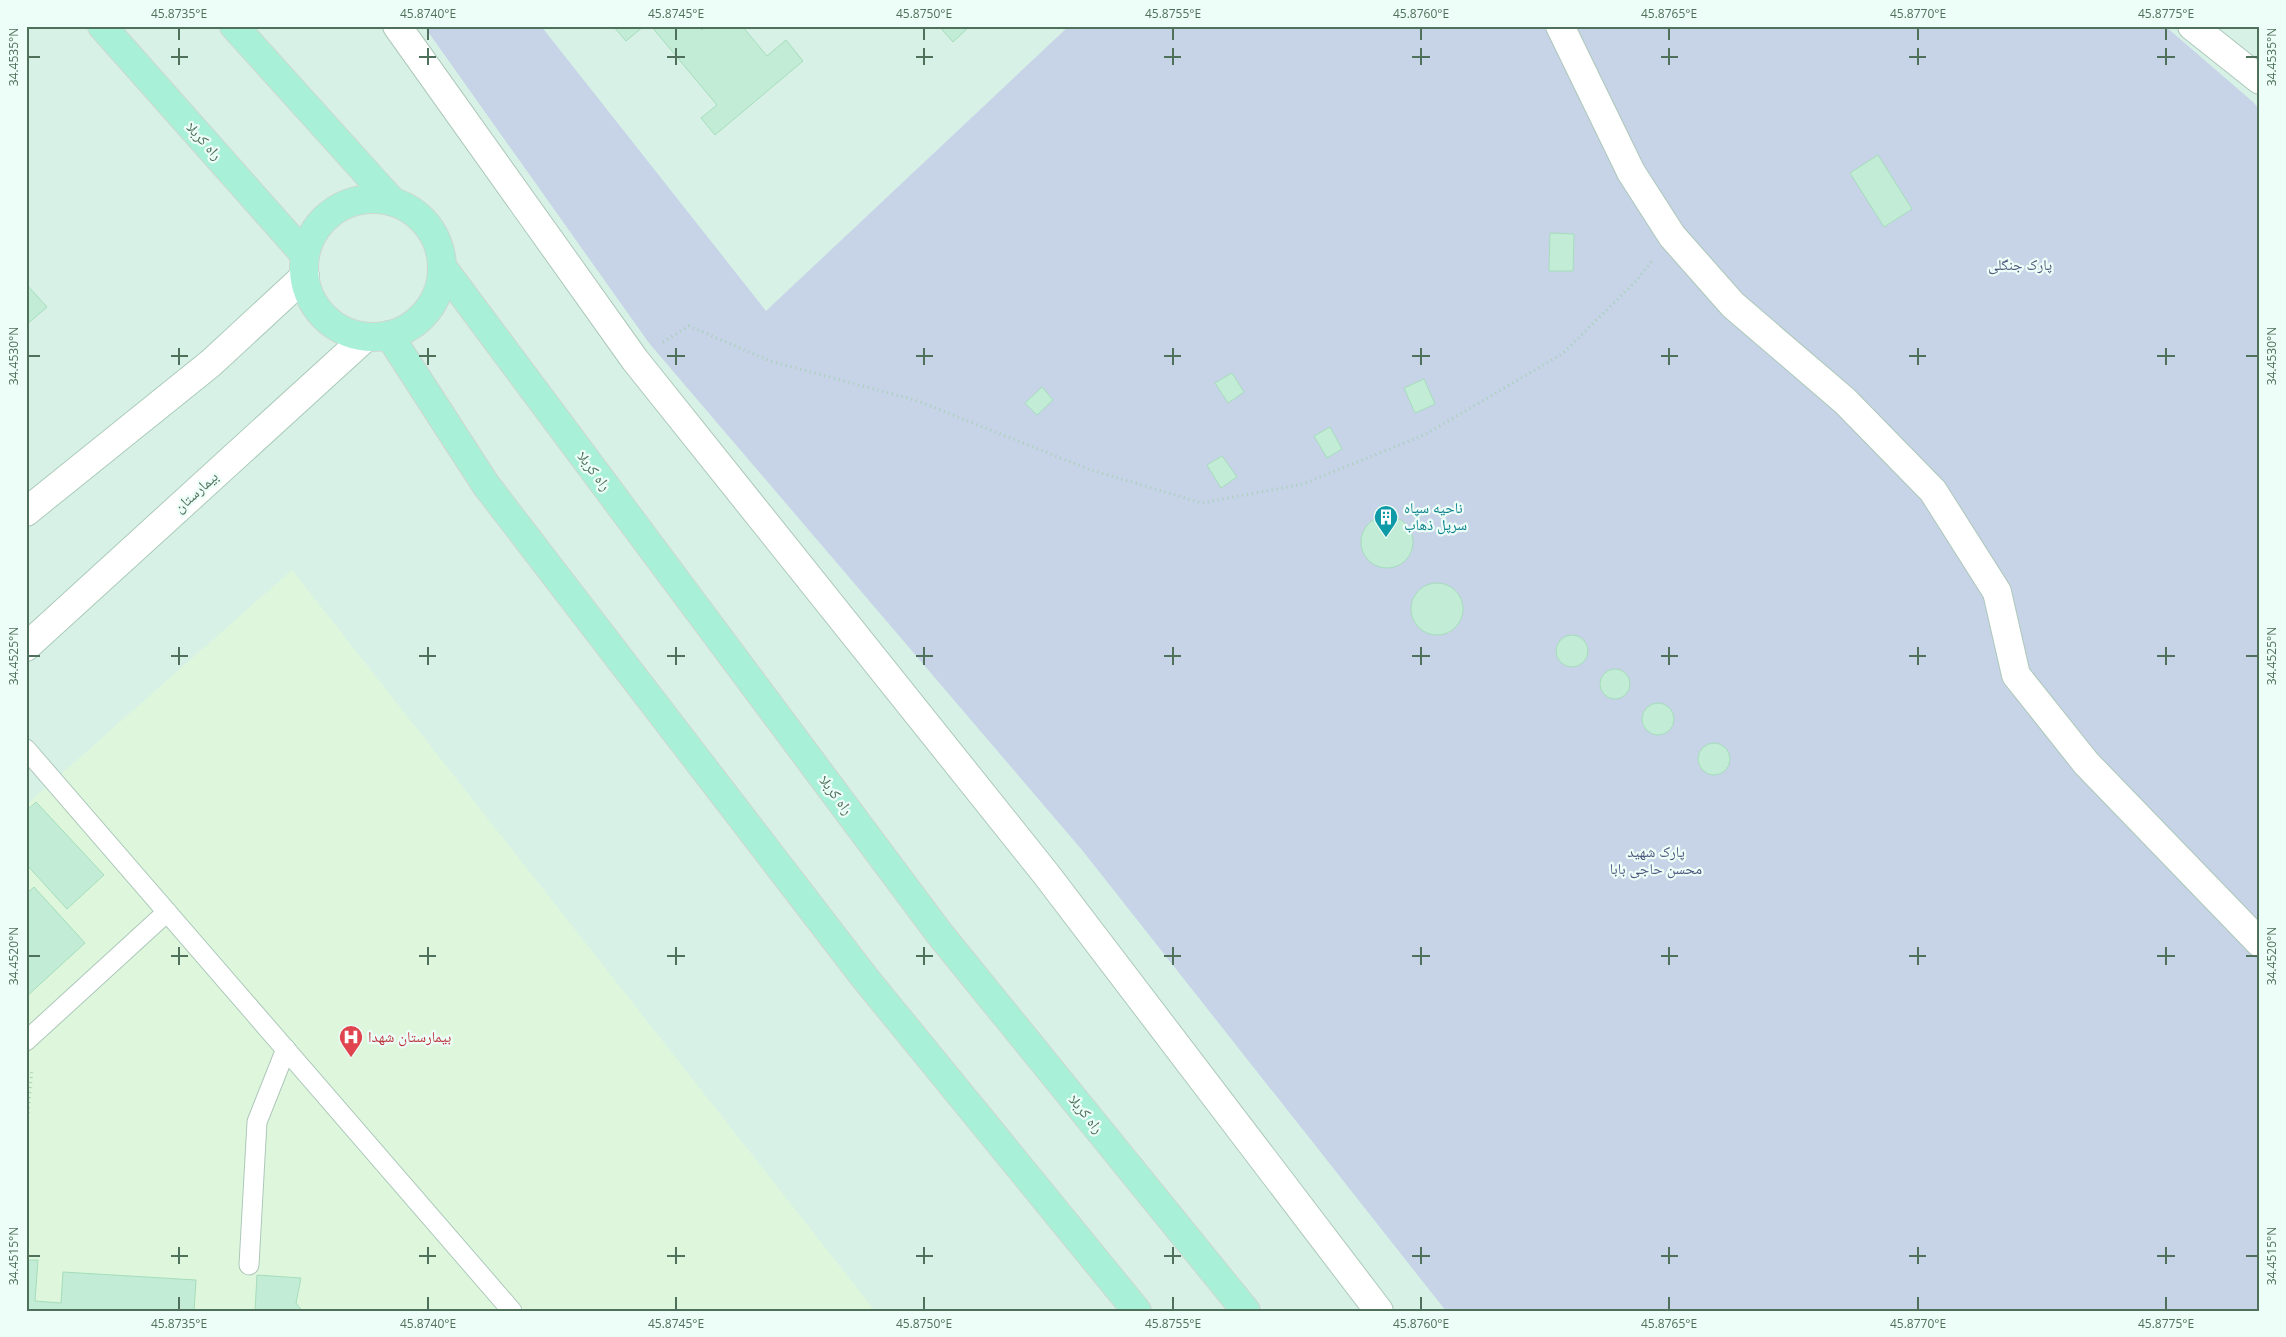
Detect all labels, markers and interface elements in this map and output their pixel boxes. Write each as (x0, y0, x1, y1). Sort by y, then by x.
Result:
text: 45.8735°E (151, 5, 207, 22)
text: 45.8740°E (400, 5, 456, 22)
text: 45.8745°E (648, 5, 704, 22)
text: 45.8750°E (896, 5, 952, 22)
text: 45.8755°E (1145, 5, 1201, 22)
text: 45.8760°E (1393, 5, 1449, 22)
text: 45.8765°E (1641, 5, 1697, 22)
text: 45.8770°E (1890, 5, 1946, 22)
text: 45.8775°E (2138, 5, 2194, 22)
text: 34.4535°N (5, 28, 22, 86)
text: 34.4535°N (2263, 28, 2280, 86)
street label: راه کربلا (182, 117, 227, 164)
park label: پارک جنگلی (1988, 254, 2052, 275)
text: 34.4530°N (5, 327, 22, 385)
text: 34.4530°N (2263, 327, 2280, 385)
street label: راه کربلا (573, 446, 616, 495)
street label: بیمارستان (169, 466, 222, 517)
place label: ناحیه سپاه سرپل ذهاب (1404, 497, 1467, 535)
building icon: ناحیه سپاه سرپل ذهاب (1373, 504, 1399, 538)
text: 34.4525°N (5, 627, 22, 685)
text: 34.4525°N (2263, 627, 2280, 685)
street label: راه کربلا (815, 770, 858, 819)
park label: پارک شهید محسن حاجی بابا (1610, 841, 1702, 879)
text: 34.4520°N (5, 927, 22, 985)
text: 34.4520°N (2263, 927, 2280, 985)
hospital icon: بیمارستان شهدا (338, 1024, 364, 1058)
place label: بیمارستان شهدا (368, 1026, 451, 1047)
street label: راه کربلا (1065, 1090, 1109, 1137)
text: 34.4515°N (5, 1227, 22, 1285)
text: 34.4515°N (2263, 1227, 2280, 1285)
text: 45.8735°E (151, 1315, 207, 1332)
text: 45.8740°E (400, 1315, 456, 1332)
text: 45.8745°E (648, 1315, 704, 1332)
text: 45.8750°E (896, 1315, 952, 1332)
text: 45.8755°E (1145, 1315, 1201, 1332)
text: 45.8760°E (1393, 1315, 1449, 1332)
text: 45.8765°E (1641, 1315, 1697, 1332)
text: 45.8770°E (1890, 1315, 1946, 1332)
text: 45.8775°E (2138, 1315, 2194, 1332)

